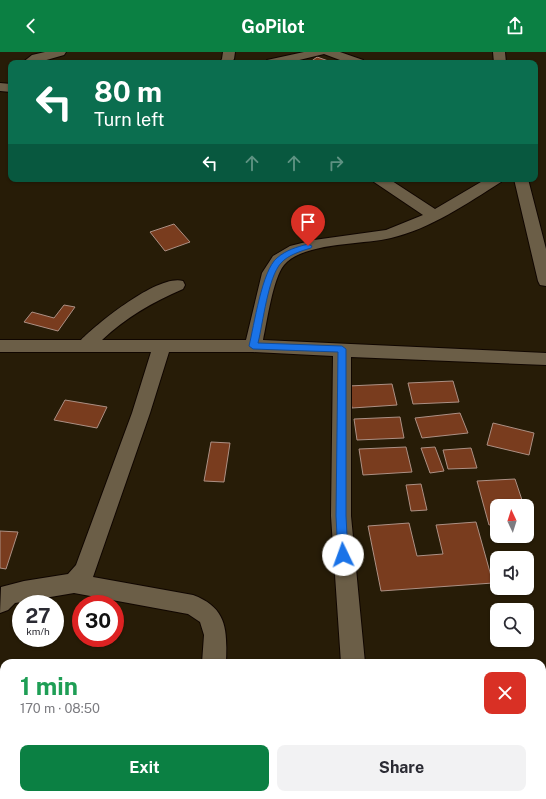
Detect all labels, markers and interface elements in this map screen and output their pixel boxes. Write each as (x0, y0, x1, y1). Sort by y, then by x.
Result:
icon: back (20, 15, 42, 37)
icon: share (504, 15, 526, 37)
text: GoPilot (241, 16, 305, 37)
text: 80 m (94, 75, 162, 108)
icon: left (28, 76, 80, 128)
text: Turn left (94, 109, 164, 130)
icon: left (199, 152, 221, 174)
icon: ahead (241, 152, 263, 174)
icon: ahead (283, 152, 305, 174)
icon: right (325, 152, 347, 174)
pin (291, 205, 325, 246)
icon: arrive (297, 211, 319, 233)
north arrow (490, 499, 534, 543)
map controls (490, 499, 534, 647)
position arrow (322, 534, 364, 576)
button: sound (490, 551, 534, 595)
speed limit sign: 30 (72, 595, 124, 647)
button: search (490, 603, 534, 647)
text: 27 (25, 604, 51, 628)
text: km/h (26, 625, 50, 637)
text: 1 min (20, 672, 78, 700)
button: close (484, 672, 526, 714)
text: 170 m · 08:50 (20, 701, 100, 716)
button: Exit (20, 745, 269, 791)
button: Share (277, 745, 526, 791)

